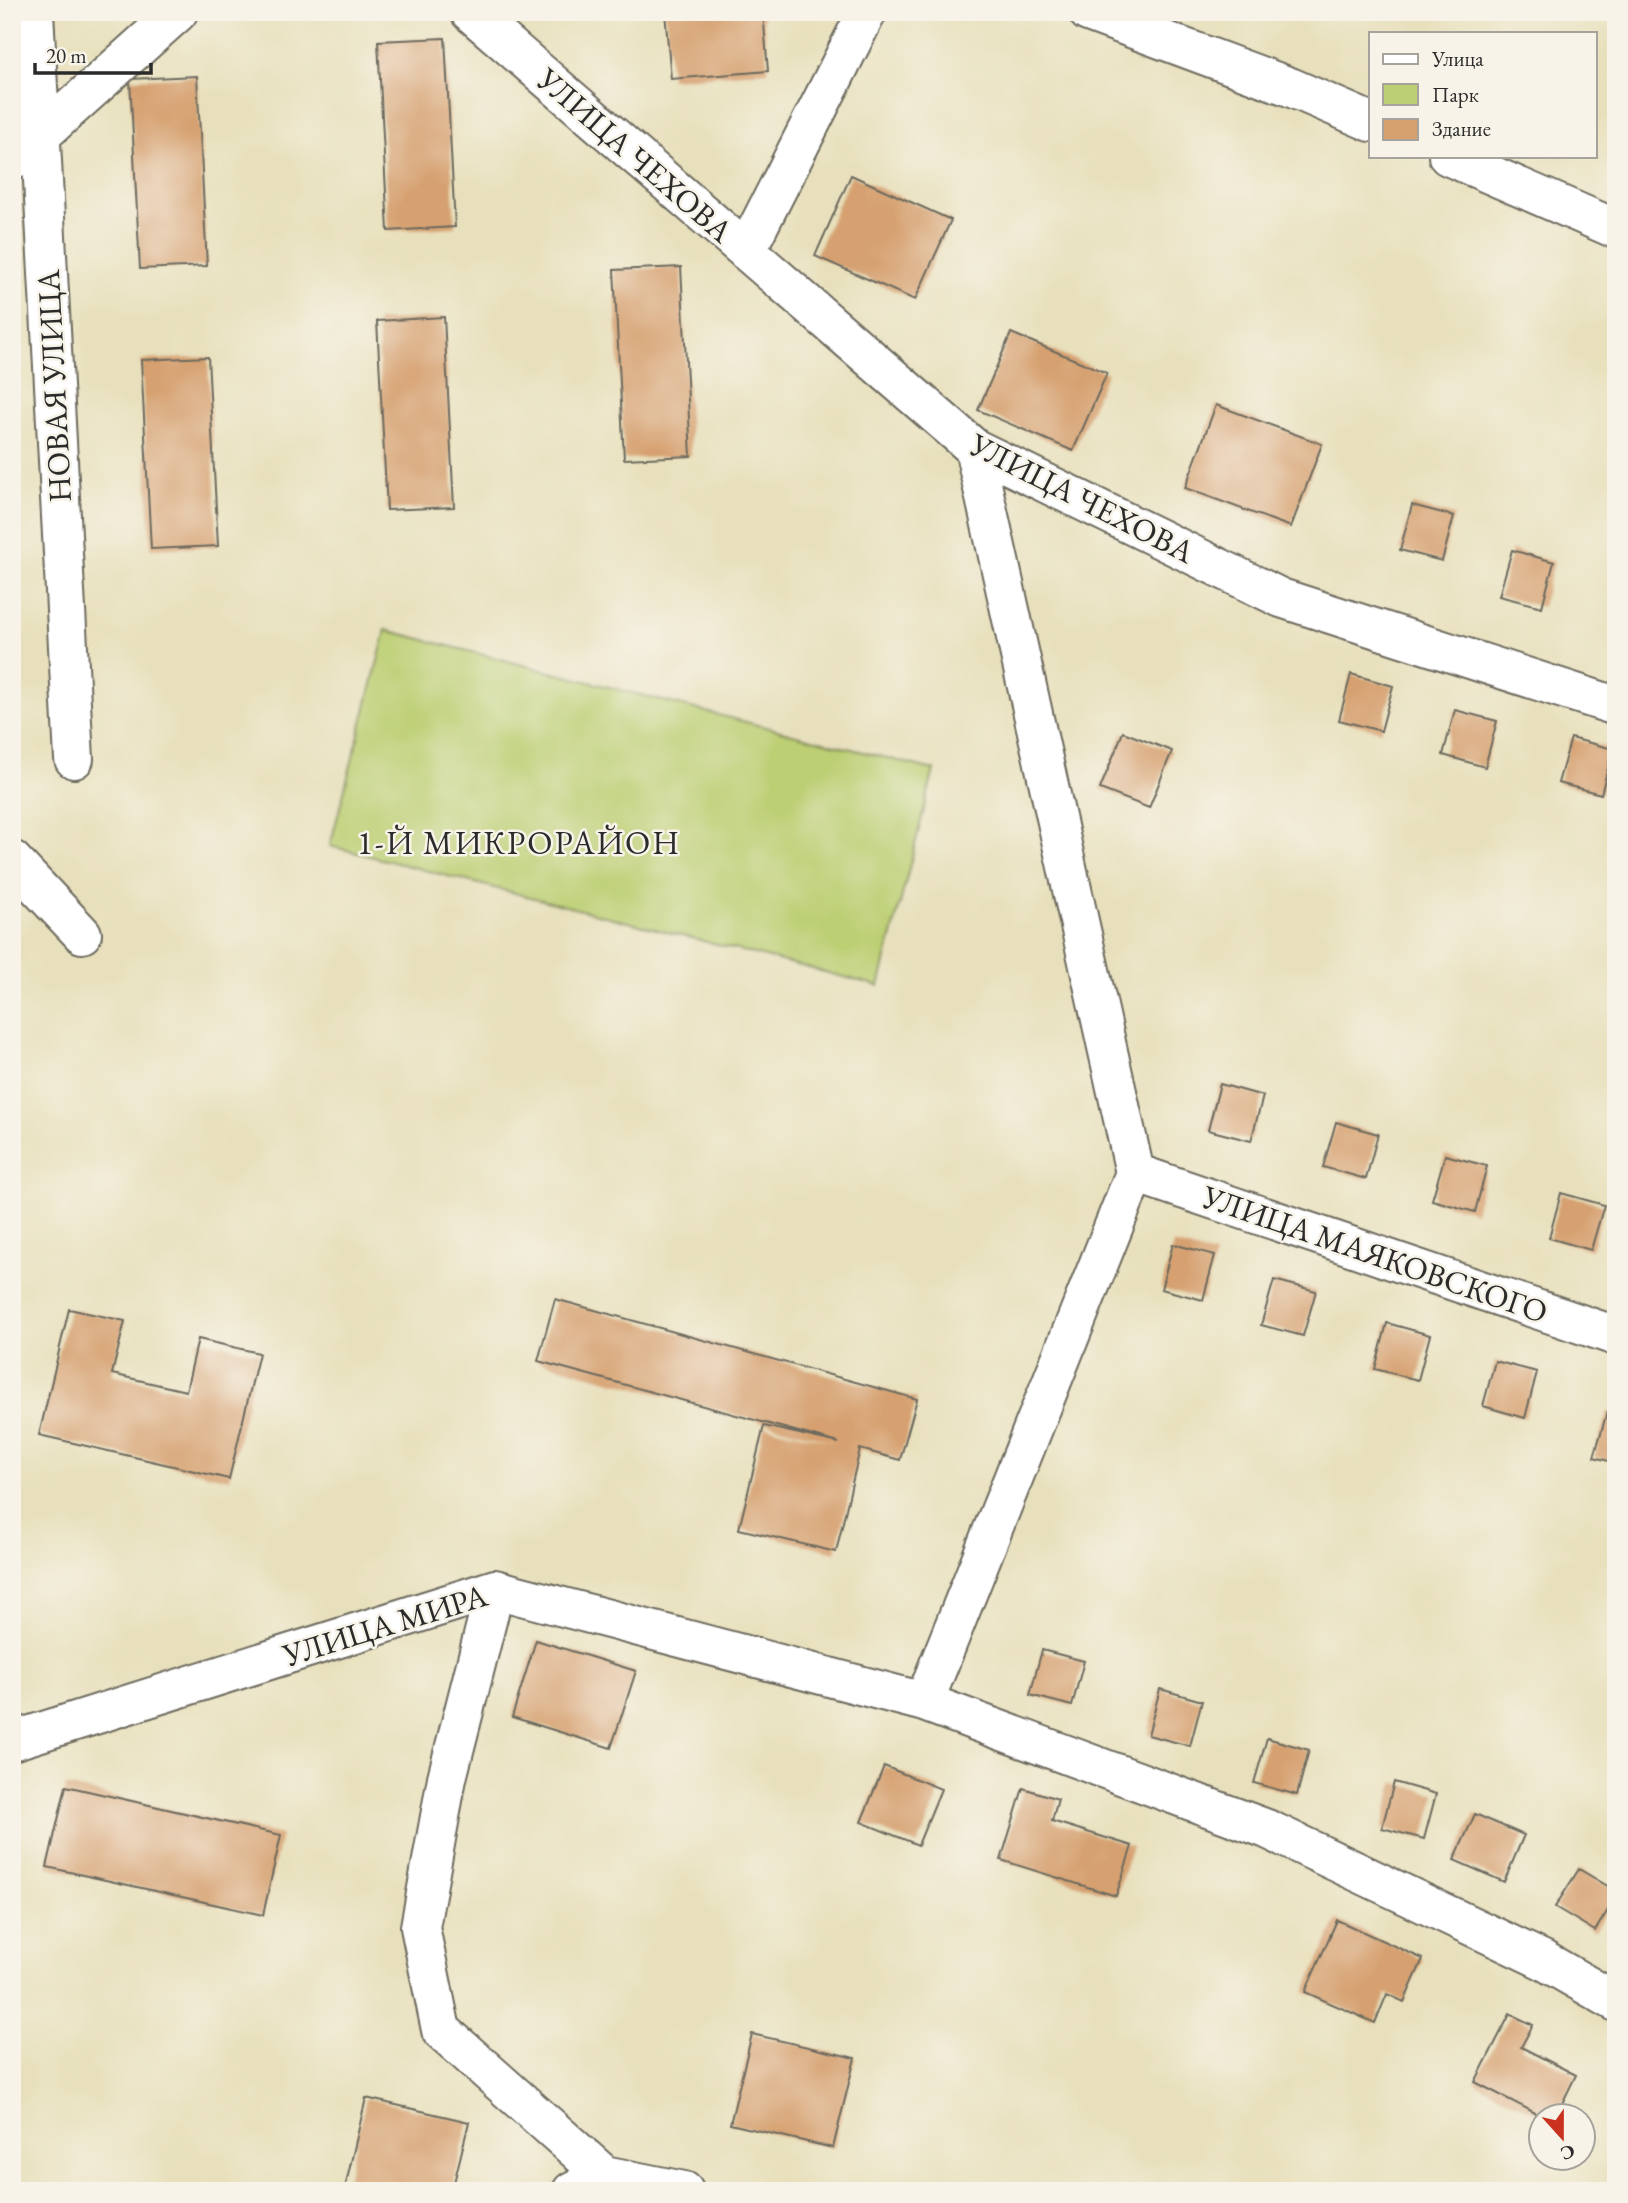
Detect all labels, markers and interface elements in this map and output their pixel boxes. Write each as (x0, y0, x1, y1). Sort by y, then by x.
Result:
scale bar (35, 32, 150, 76)
legend (1369, 32, 1596, 158)
text: 20 m (46, 42, 87, 69)
text: Улица (1431, 45, 1484, 72)
street label: УЛИЦА ЧЕХОВА (527, 58, 742, 252)
text: Парк (1432, 81, 1479, 108)
text: Здание (1432, 115, 1491, 142)
street label: НОВАЯ УЛИЦА (27, 268, 81, 503)
street label: УЛИЦА ЧЕХОВА (962, 423, 1202, 573)
district label: 1-Й МИКРОРАЙОН (357, 821, 681, 864)
street label: УЛИЦА МАЯКОВСКОГО (1196, 1175, 1553, 1333)
street label: УЛИЦА МИРА (277, 1574, 493, 1676)
north arrow (1526, 2102, 1596, 2172)
text: С (1557, 2138, 1579, 2166)

